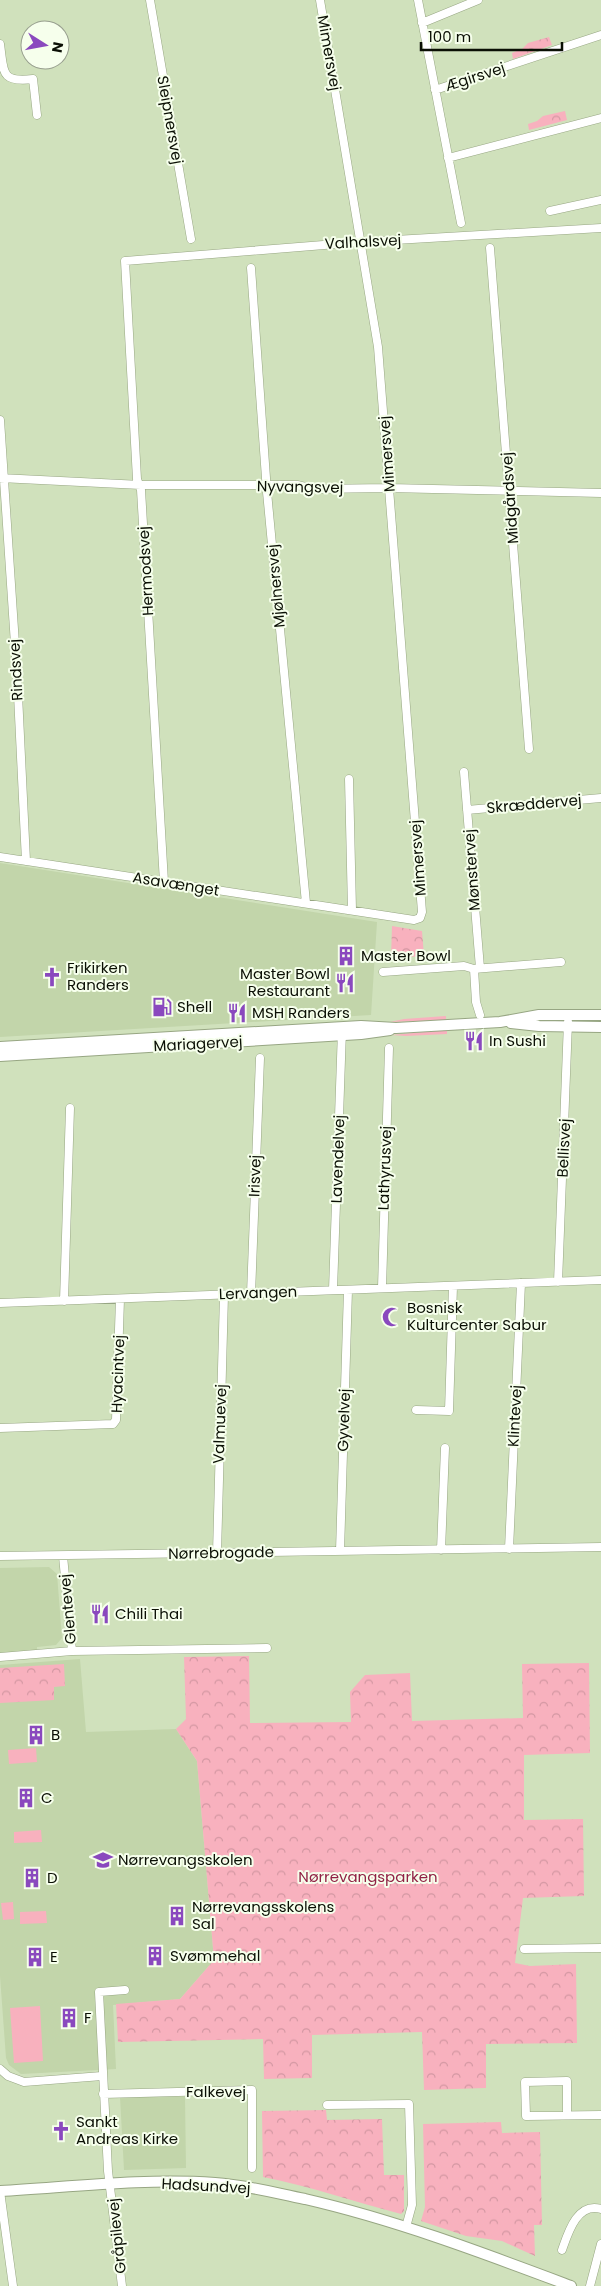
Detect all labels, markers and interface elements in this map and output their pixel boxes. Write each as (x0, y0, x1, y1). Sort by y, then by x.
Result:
street label: Mimersvej (313, 14, 346, 92)
north arrow (20, 20, 70, 70)
scale bar (421, 20, 562, 52)
text: 100 m (428, 26, 471, 47)
text: N (47, 40, 69, 55)
street label: Ægirsvej (442, 57, 508, 96)
street label: Sleipnersvej (152, 74, 189, 166)
street label: Valhalsvej (324, 229, 402, 254)
street label: Mimersvej (373, 415, 400, 493)
street label: Midgårdsvej (496, 451, 523, 545)
street label: Nyvangsvej (257, 475, 343, 498)
street label: Hermodsvej (133, 526, 158, 616)
street label: Mjølnersvej (261, 543, 290, 629)
street label: Rindsvej (3, 639, 28, 701)
street label: Skræddervej (486, 789, 582, 818)
street label: Mimersvej (404, 819, 431, 897)
street label: Mønstervej (458, 829, 485, 912)
street label: Asavænget (131, 866, 221, 901)
building icon: Master Bowl (335, 945, 357, 967)
place label: Master Bowl (361, 945, 451, 966)
place label: Frikirken Randers (67, 957, 129, 995)
place label: Master Bowl Restaurant (240, 963, 330, 1001)
church icon: Frikirken Randers (41, 966, 63, 988)
restaurant icon: Master Bowl Restaurant (334, 972, 356, 994)
fuel station icon: Shell (151, 996, 173, 1018)
place label: Shell (177, 996, 212, 1017)
restaurant icon: MSH Randers (226, 1002, 248, 1024)
place label: MSH Randers (252, 1002, 350, 1023)
restaurant icon: In Sushi (463, 1030, 485, 1052)
place label: In Sushi (489, 1030, 546, 1051)
street label: Mariagervej (153, 1031, 243, 1056)
street label: Lavendelvej (325, 1114, 350, 1204)
street label: Bellisvej (551, 1118, 576, 1178)
street label: Lathyrusvej (373, 1125, 396, 1211)
street label: Irisvej (243, 1155, 266, 1197)
street label: Lervangen (218, 1281, 298, 1304)
place label: Bosnisk Kulturcenter Sabur (407, 1297, 547, 1335)
mosque icon: Bosnisk Kulturcenter Sabur (381, 1306, 403, 1328)
street label: Hyacintvej (106, 1335, 129, 1413)
street label: Valmuevej (208, 1384, 231, 1464)
street label: Klintevej (502, 1384, 527, 1448)
street label: Gyvelvej (332, 1388, 355, 1452)
street label: Nørrebrogade (168, 1541, 274, 1564)
street label: Glentevej (54, 1573, 81, 1645)
restaurant icon: Chili Thai (89, 1603, 111, 1625)
place label: Chili Thai (115, 1603, 183, 1624)
building icon: B (25, 1724, 47, 1746)
place label: B (51, 1724, 60, 1745)
building icon: C (15, 1787, 37, 1809)
place label: C (41, 1787, 53, 1808)
school or university icon: Nørrevangsskolen (92, 1849, 114, 1871)
place label: Nørrevangsskolen (118, 1849, 253, 1870)
park label: Nørrevangsparken (298, 1866, 438, 1887)
building icon: D (21, 1867, 43, 1889)
place label: D (47, 1867, 58, 1888)
place label: Nørrevangsskolens Sal (192, 1896, 335, 1934)
building icon: Nørrevangsskolens Sal (166, 1905, 188, 1927)
building icon: Svømmehal (144, 1945, 166, 1967)
place label: Svømmehal (170, 1945, 260, 1966)
building icon: E (24, 1946, 46, 1968)
place label: E (50, 1946, 58, 1967)
building icon: F (58, 2007, 80, 2029)
place label: F (84, 2007, 92, 2028)
street label: Falkevej (186, 2081, 246, 2102)
place label: Sankt Andreas Kirke (76, 2111, 178, 2149)
church icon: Sankt Andreas Kirke (50, 2120, 72, 2142)
street label: Hadsundvej (161, 2173, 251, 2198)
street label: Gråpilevej (102, 2197, 131, 2275)

